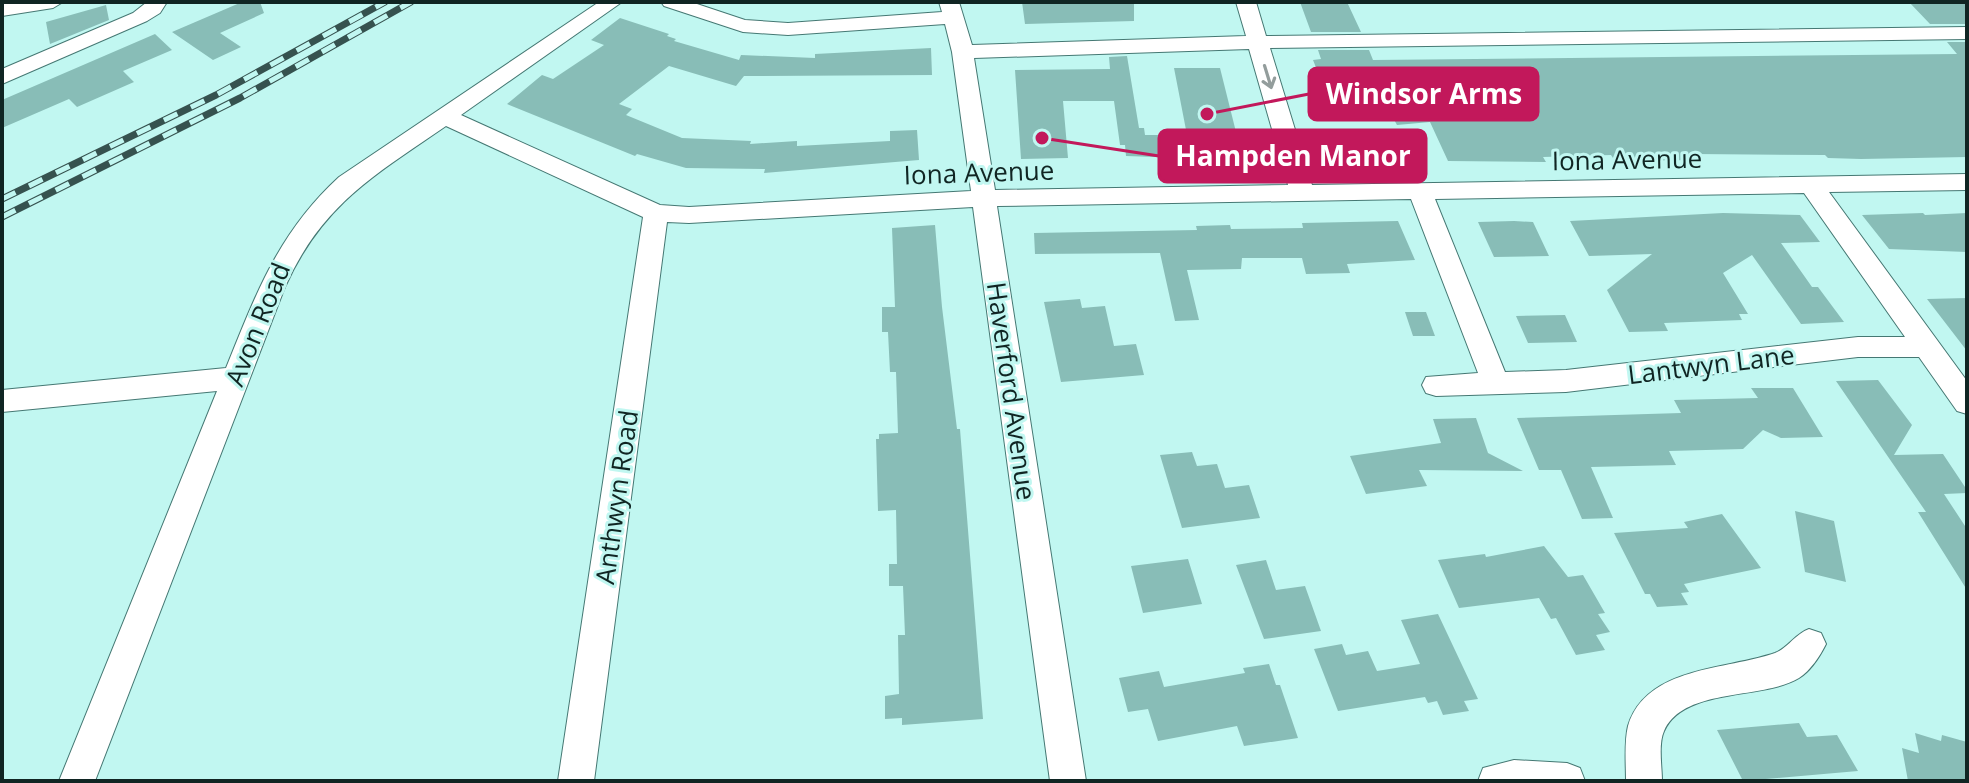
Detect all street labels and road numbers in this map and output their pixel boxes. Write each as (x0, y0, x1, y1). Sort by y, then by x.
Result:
street label: Iona Avenue (1551, 140, 1703, 178)
street label: Iona Avenue (903, 151, 1055, 193)
street label: Avon Road (216, 257, 298, 391)
street label: Haverford Avenue (979, 280, 1045, 502)
street label: Lantwyn Lane (1626, 336, 1796, 392)
street label: Anthwyn Road (586, 408, 646, 586)

